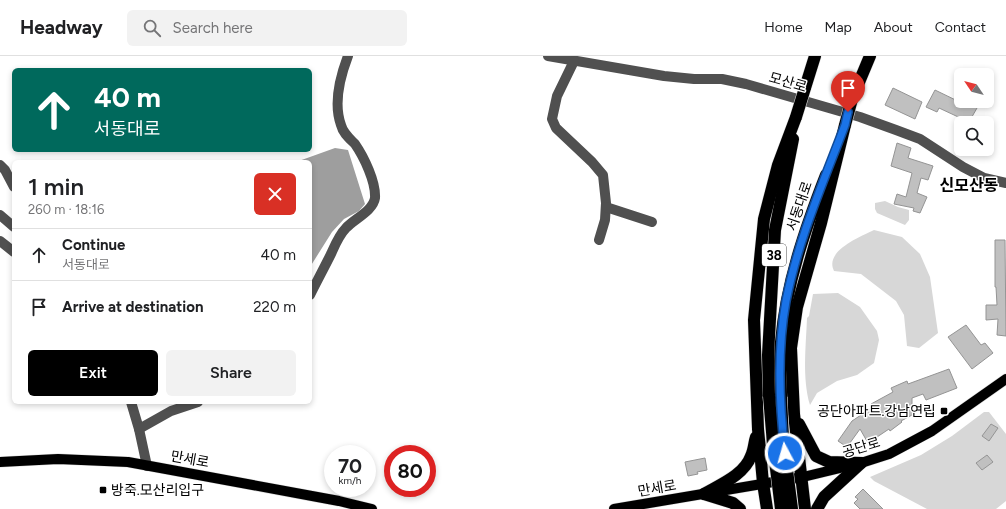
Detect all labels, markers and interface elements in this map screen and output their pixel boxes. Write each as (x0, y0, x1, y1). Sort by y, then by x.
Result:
search box (127, 10, 407, 46)
text: Headway (20, 16, 103, 39)
icon: search (141, 17, 163, 39)
text: Search here (173, 19, 253, 37)
text: Home (764, 19, 803, 36)
text: Map (825, 19, 852, 36)
text: About (874, 19, 913, 36)
text: Contact (935, 19, 986, 36)
north arrow (954, 68, 994, 108)
map controls (954, 68, 994, 156)
street label: 모산로 (767, 69, 809, 96)
pin (831, 71, 865, 112)
icon: arrive (837, 77, 859, 99)
text: 40 m (94, 80, 161, 114)
icon: ahead (28, 84, 80, 136)
button: search (954, 116, 994, 156)
text: 서동대로 (94, 118, 160, 140)
text: 1 min (28, 172, 84, 201)
button: close (254, 173, 296, 215)
district label: 신모산동 (940, 176, 998, 195)
street label: 서동대로 (783, 179, 816, 233)
text: 260 m · 18:16 (28, 202, 104, 217)
text: Continue (62, 236, 125, 254)
icon: ahead (28, 244, 50, 266)
road number: 38 (762, 244, 786, 266)
text: 40 m (261, 246, 296, 264)
text: 서동대로 (62, 257, 110, 272)
icon: arrive (28, 296, 50, 318)
text: Arrive at destination (62, 298, 203, 316)
text: 220 m (253, 298, 296, 316)
button: Exit (28, 350, 158, 396)
button: Share (166, 350, 296, 396)
place label: 공단아파트.강남연립 (817, 403, 936, 420)
marker: 공단아파트.강남연립 (939, 406, 949, 416)
position arrow (764, 432, 806, 474)
street label: 공단로 (840, 434, 882, 461)
speed limit sign: 80 (384, 445, 436, 497)
street label: 만세로 (169, 448, 211, 471)
text: 70 (338, 454, 362, 478)
text: km/h (339, 474, 361, 487)
street label: 만세로 (637, 477, 678, 500)
place label: 방죽.모산리입구 (111, 482, 204, 499)
marker: 방죽.모산리입구 (98, 485, 108, 495)

